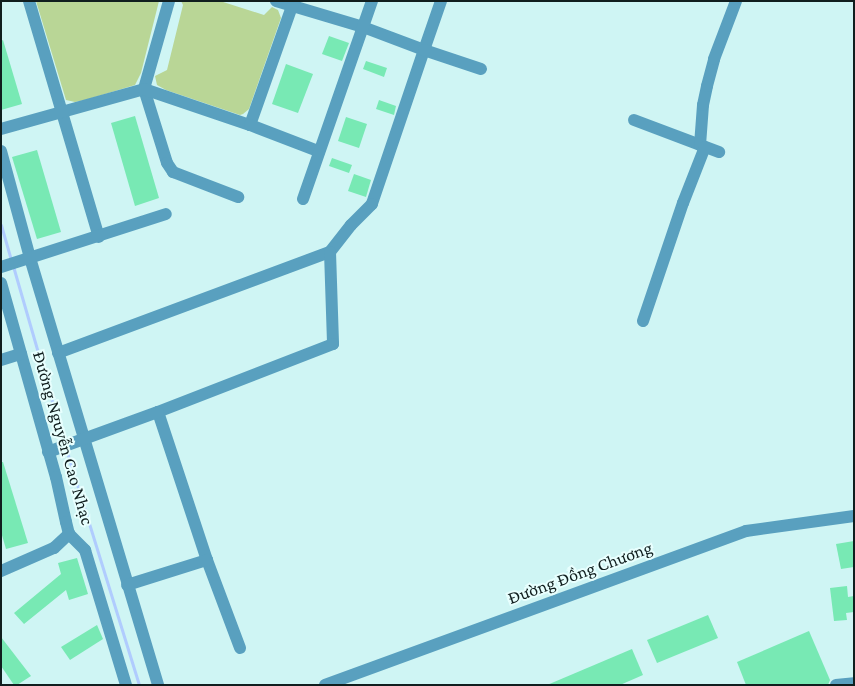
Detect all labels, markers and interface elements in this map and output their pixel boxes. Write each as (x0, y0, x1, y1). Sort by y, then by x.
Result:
street label: Đường Nguyễn Cao Nhạc (28, 349, 98, 527)
street label: Đường Đồng Chương (505, 537, 655, 609)

